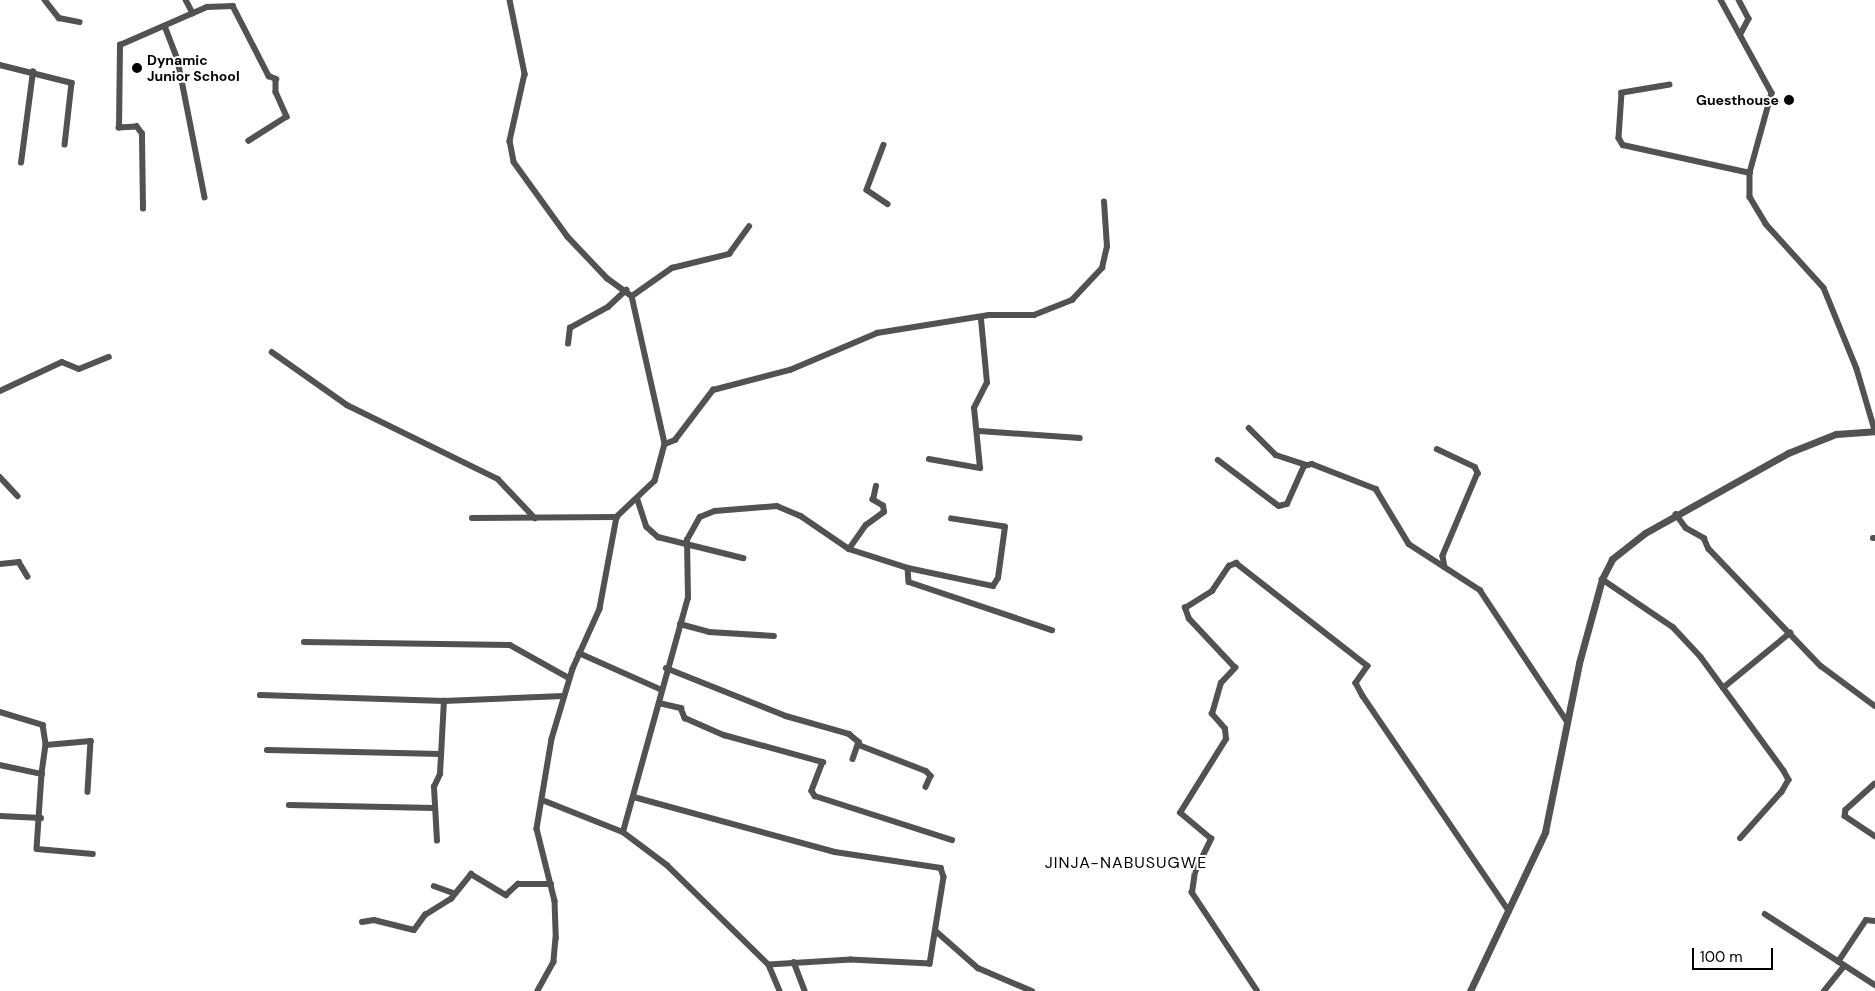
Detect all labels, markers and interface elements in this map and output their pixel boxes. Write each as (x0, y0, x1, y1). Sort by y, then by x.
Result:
place label: Dynamic Junior School (147, 52, 240, 84)
marker: Dynamic Junior School (131, 62, 143, 74)
place label: Guesthouse (1696, 92, 1779, 108)
marker: Guesthouse (1783, 94, 1795, 106)
district label: JINJA-NABUSUGWE (1043, 853, 1209, 873)
scale bar (1695, 938, 1776, 970)
text: 100 m (1700, 947, 1743, 967)

